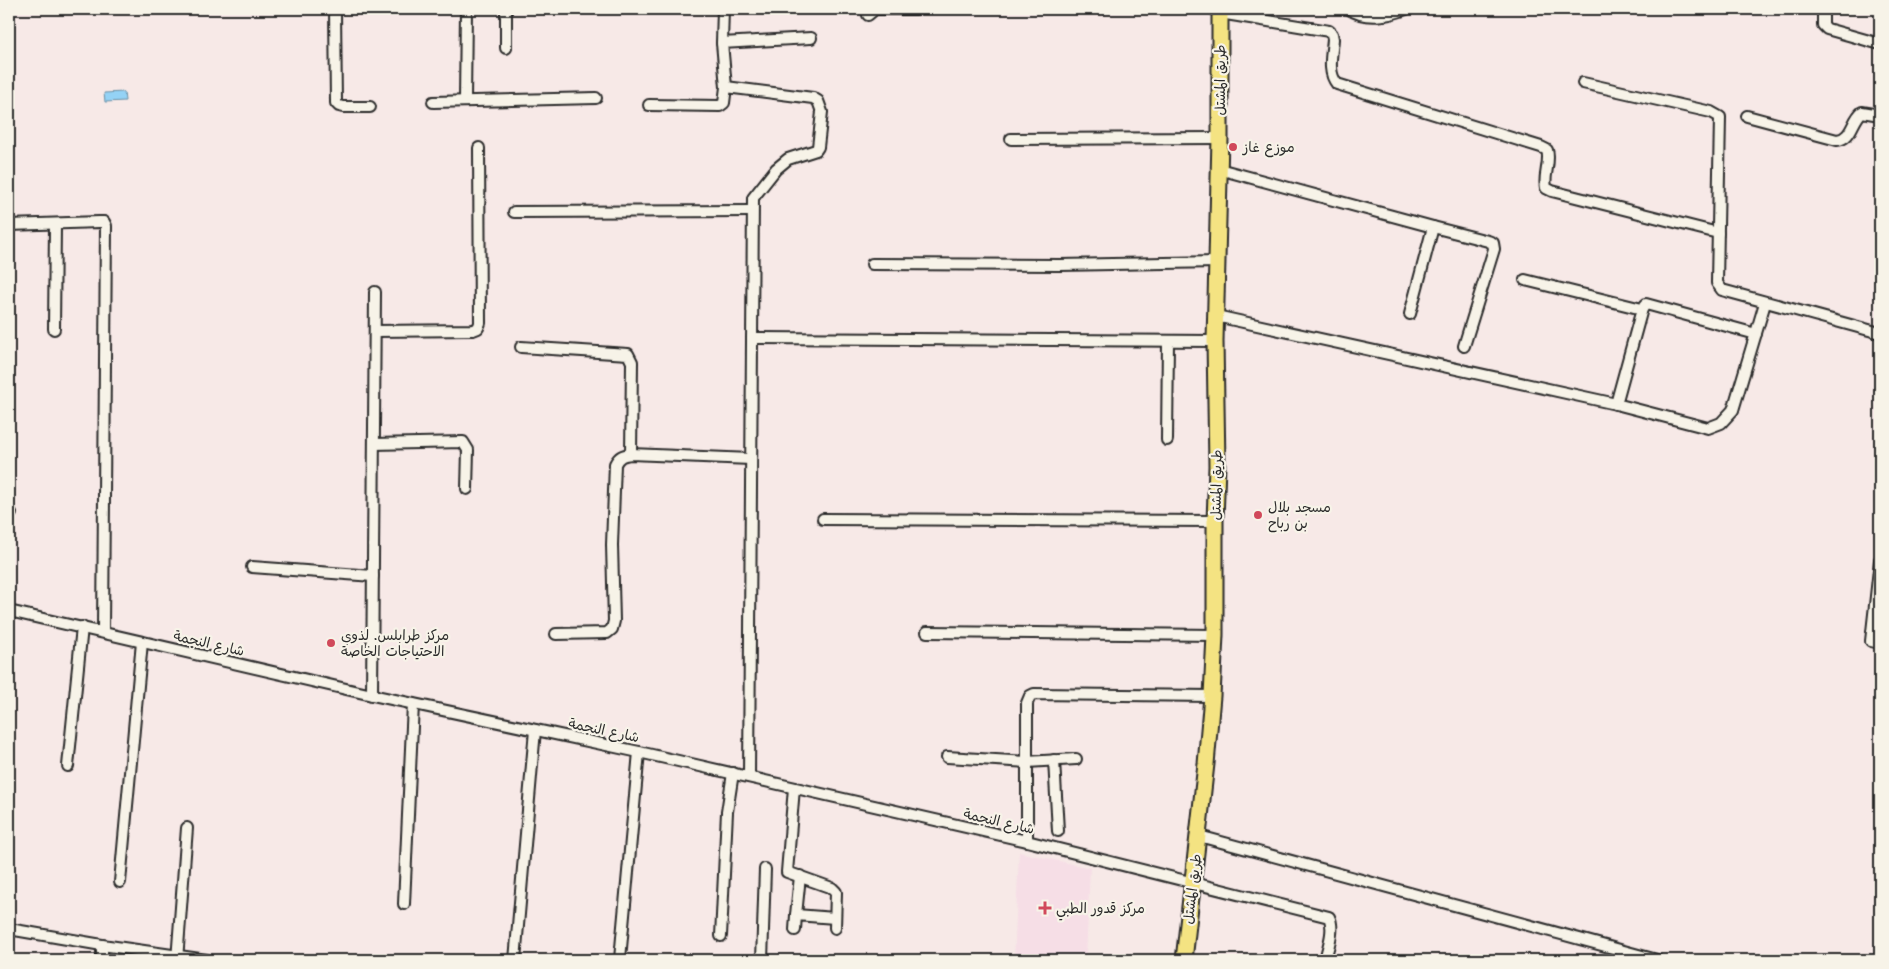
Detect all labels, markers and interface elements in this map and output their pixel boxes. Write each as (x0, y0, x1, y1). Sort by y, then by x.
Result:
street label: طريق المشتل (1211, 45, 1229, 115)
place label: موزع غاز (1242, 138, 1295, 158)
marker: موزع غاز (1227, 141, 1239, 153)
street label: طريق المشتل (1206, 449, 1226, 521)
place label: مسجد بلال بن رباح (1268, 498, 1331, 533)
marker: مسجد بلال بن رباح (1252, 509, 1264, 521)
street label: شارع النجمة (172, 626, 246, 661)
place label: مركز طرابلس. لذوي الاحتياجات الخاصة (341, 626, 449, 660)
marker: مركز طرابلس. لذوي الاحتياجات الخاصة (325, 637, 337, 649)
street label: شارع النجمة (567, 714, 641, 747)
street label: شارع النجمة (962, 804, 1036, 839)
street label: طريق المشتل (1179, 853, 1205, 925)
place label: مركز قدور الطبي (1056, 899, 1145, 921)
marker: مركز قدور الطبي (1038, 901, 1052, 915)

